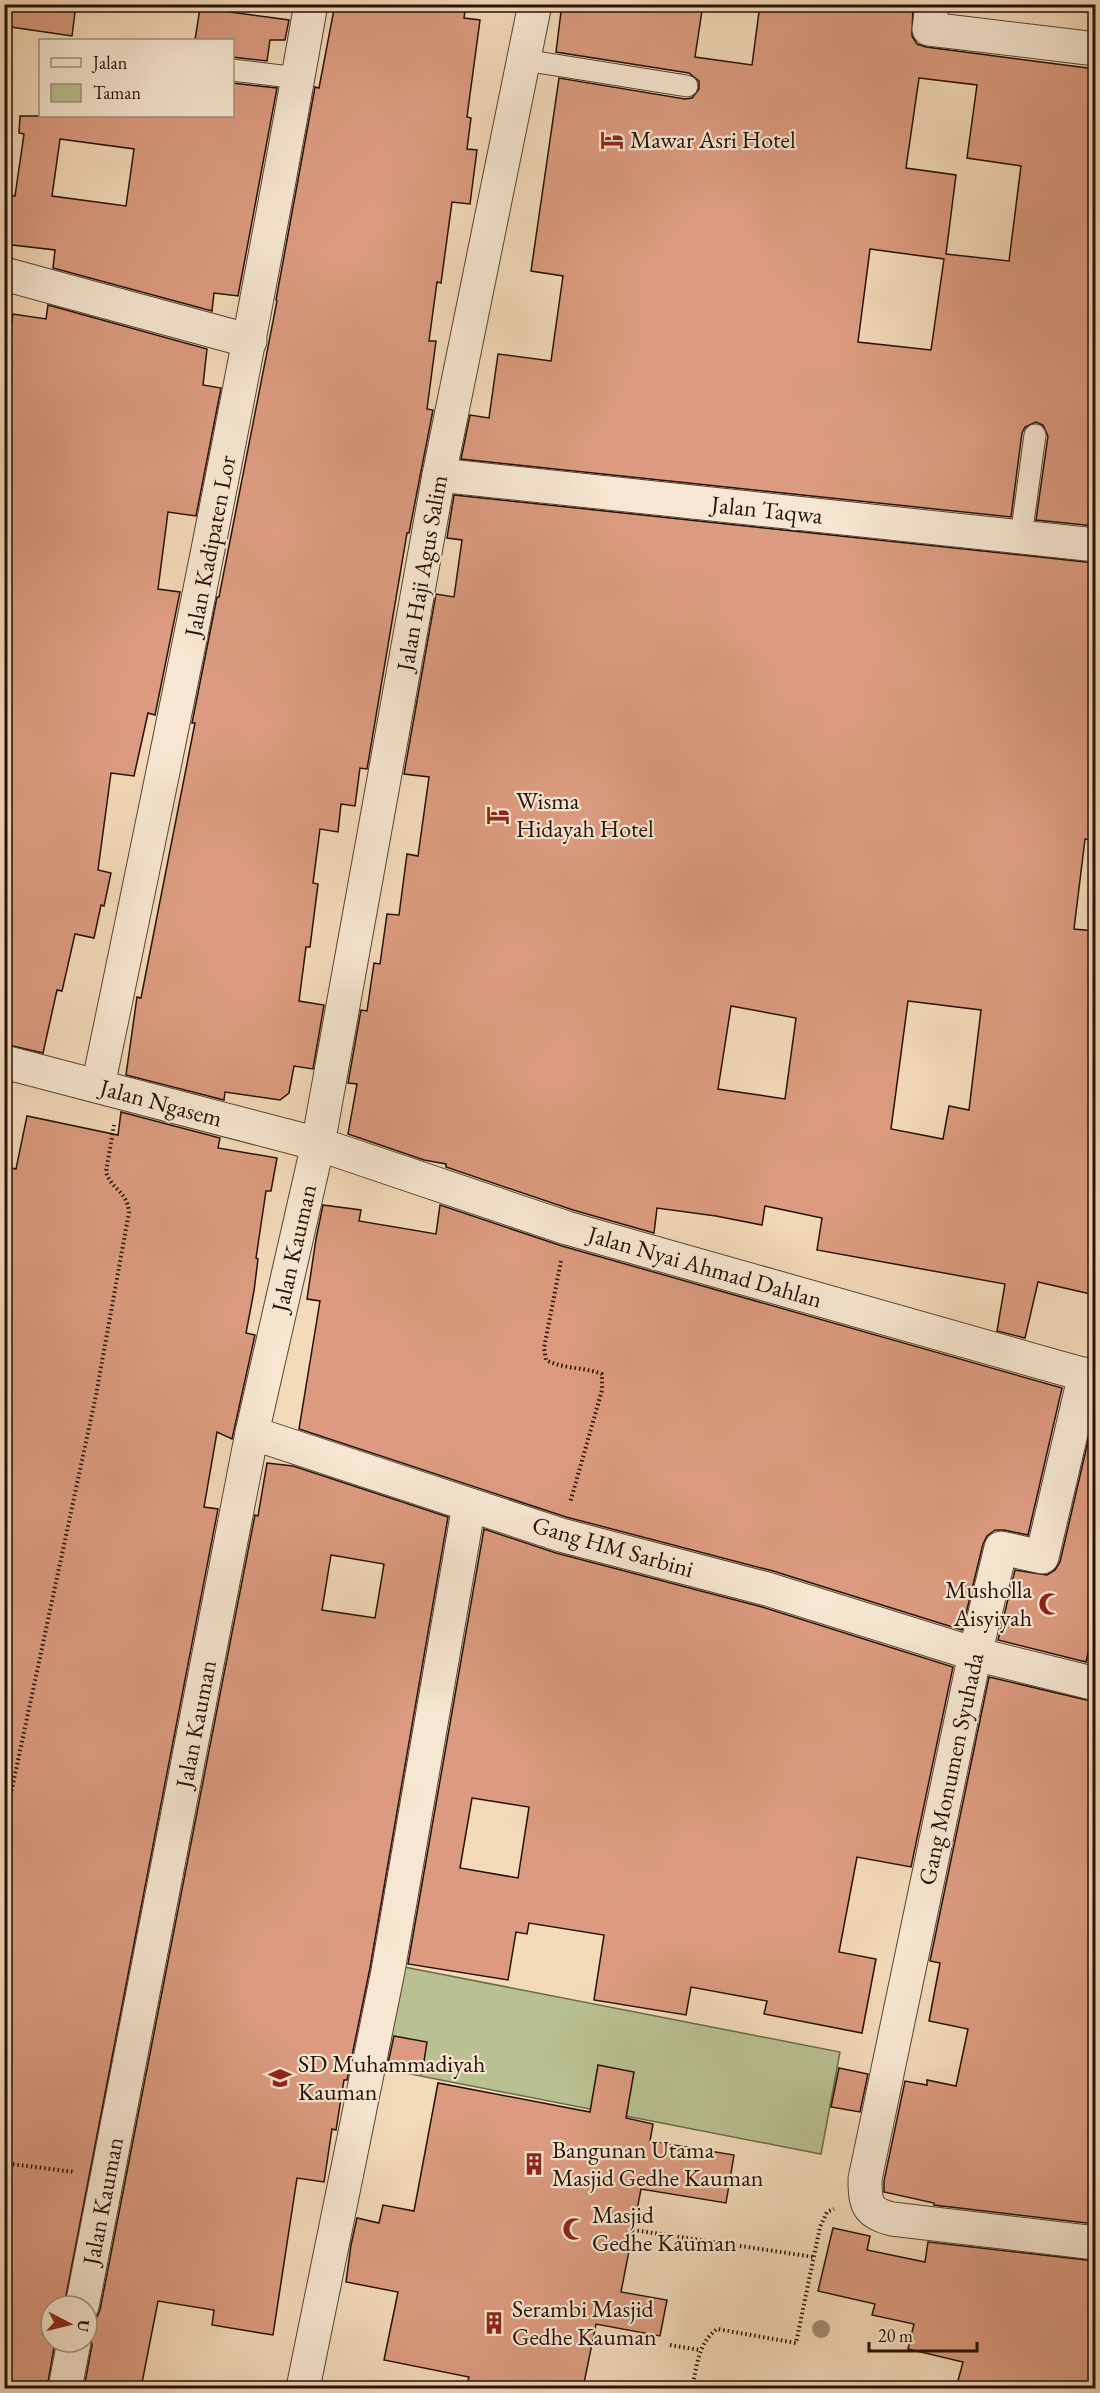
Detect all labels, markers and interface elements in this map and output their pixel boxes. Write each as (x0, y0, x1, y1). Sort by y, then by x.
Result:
legend (39, 39, 234, 117)
text: Jalan (91, 51, 128, 74)
text: Taman (93, 81, 142, 104)
place label: Mawar Asri Hotel (630, 124, 796, 155)
hotel icon: Mawar Asri Hotel (599, 127, 625, 153)
street label: Jalan Kadipaten Lor (176, 452, 242, 641)
street label: Jalan Haji Agus Salim (389, 472, 454, 675)
street label: Jalan Taqwa (708, 488, 825, 531)
place label: Wisma Hidayah Hotel (516, 785, 654, 844)
hotel icon: Wisma Hidayah Hotel (485, 802, 511, 828)
street label: Jalan Ngasem (95, 1071, 226, 1134)
street label: Jalan Kauman (263, 1181, 323, 1317)
street label: Jalan Nyai Ahmad Dahlan (583, 1218, 826, 1315)
street label: Gang HM Sarbini (529, 1509, 697, 1584)
place label: Musholla Aisyiyah (945, 1574, 1032, 1633)
mosque icon: Musholla Aisyiyah (1037, 1591, 1063, 1617)
street label: Gang Monumen Syuhada (911, 1649, 990, 1888)
street label: Jalan Kauman (168, 1657, 223, 1793)
place label: SD Muhammadiyah Kauman (298, 2048, 485, 2107)
school or university icon: SD Muhammadiyah Kauman (267, 2065, 293, 2091)
street label: Jalan Kauman (75, 2134, 130, 2270)
place label: Bangunan Utama Masjid Gedhe Kauman (552, 2134, 764, 2193)
building icon: Bangunan Utama Masjid Gedhe Kauman (521, 2151, 547, 2177)
place label: Masjid Gedhe Kauman (592, 2199, 737, 2258)
mosque icon: Masjid Gedhe Kauman (561, 2216, 587, 2242)
place label: Serambi Masjid Gedhe Kauman (512, 2293, 657, 2352)
north arrow (39, 2294, 99, 2354)
building icon: Serambi Masjid Gedhe Kauman (481, 2310, 507, 2336)
scale bar (869, 2315, 977, 2353)
text: U (72, 2319, 95, 2333)
text: 20 m (878, 2324, 913, 2347)

